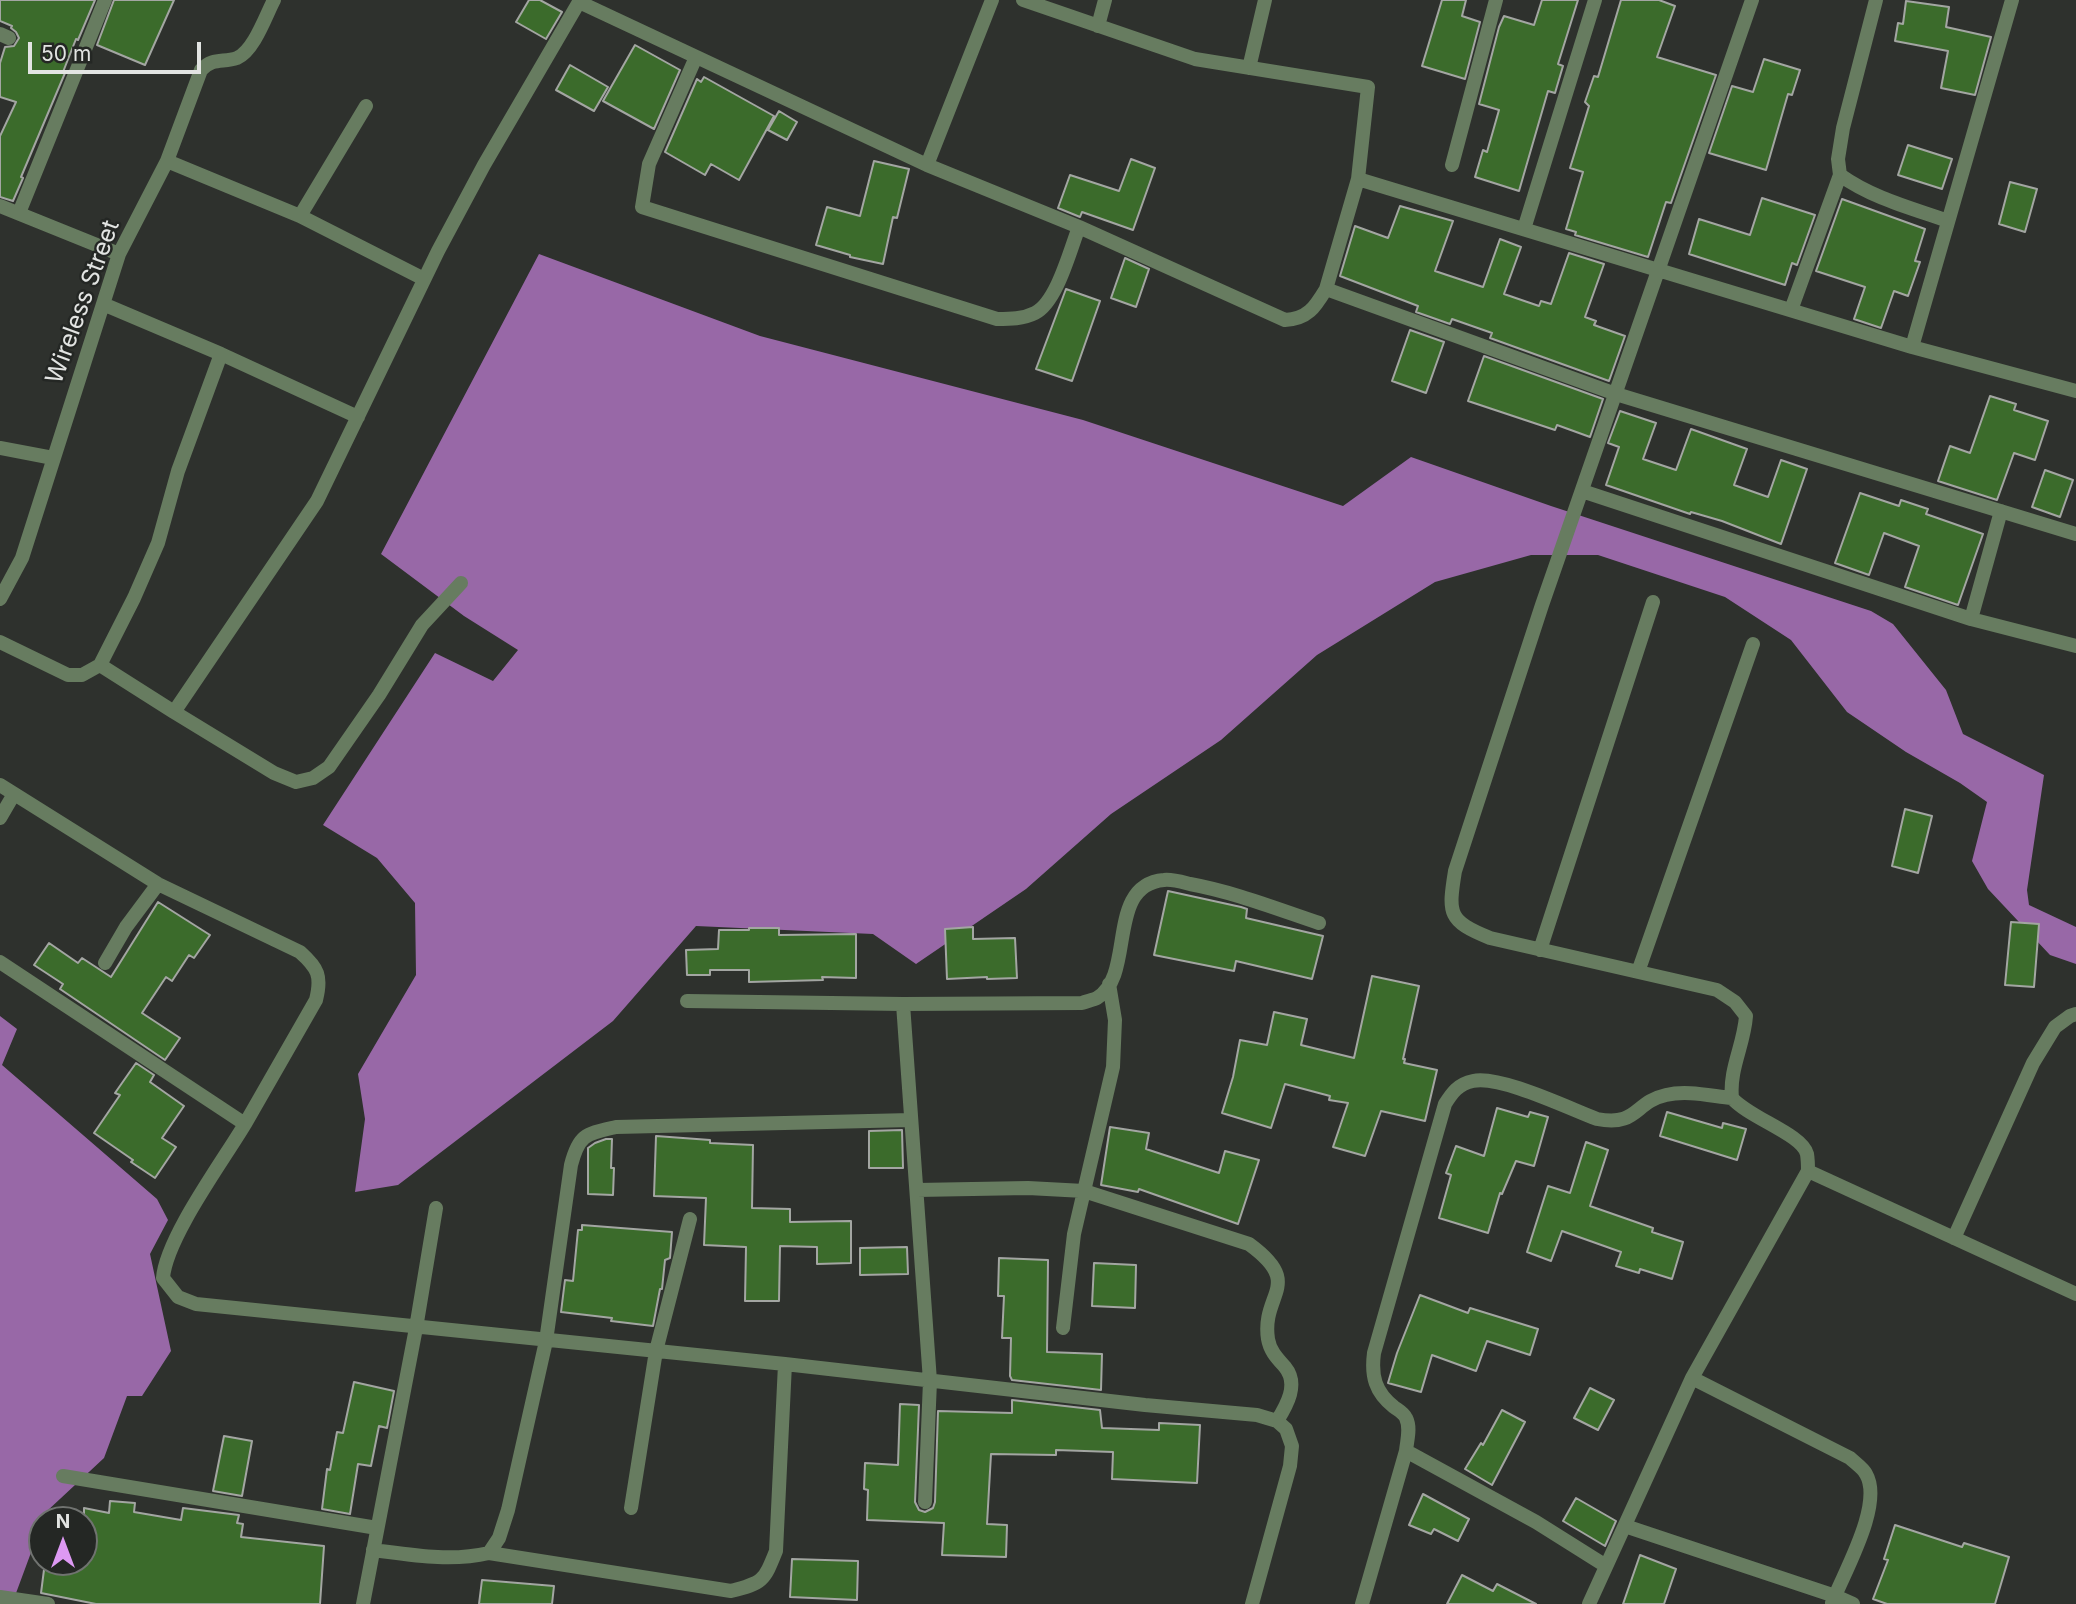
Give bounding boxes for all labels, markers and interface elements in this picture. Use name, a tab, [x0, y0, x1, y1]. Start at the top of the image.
scale bar	[32, 28, 205, 72]
text: 50 m	[41, 41, 91, 66]
street label: Wireless Street	[40, 216, 126, 388]
north arrow	[28, 1506, 98, 1576]
text: N	[56, 1510, 70, 1533]

